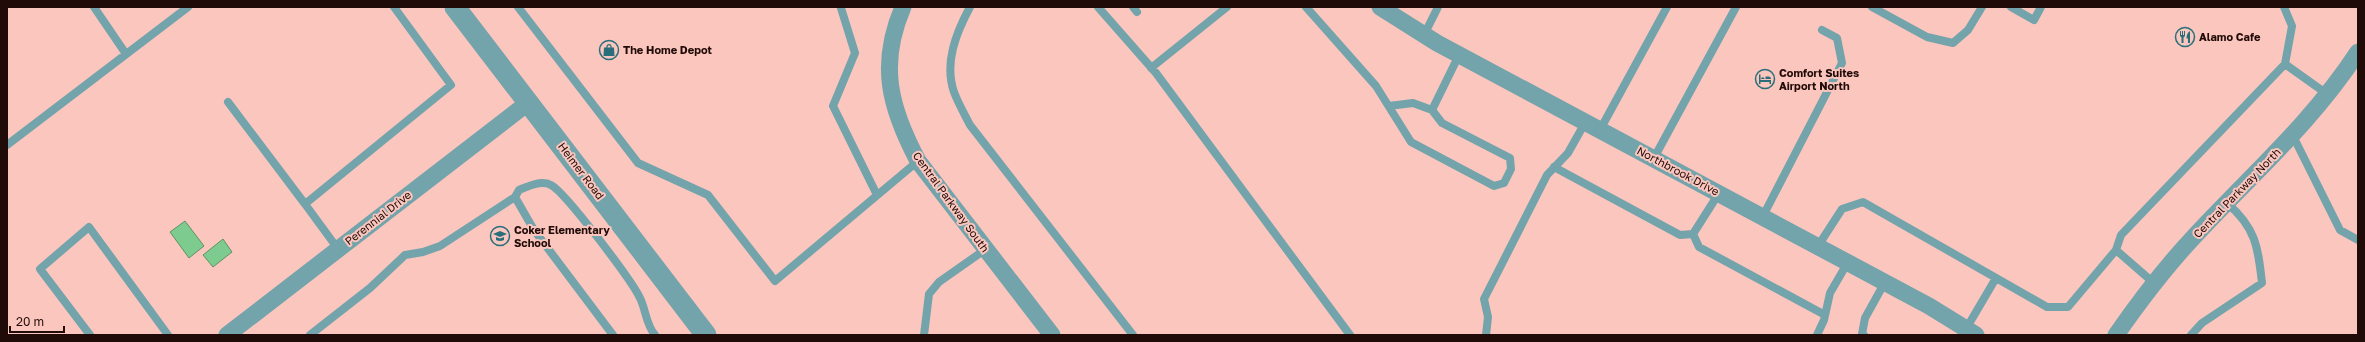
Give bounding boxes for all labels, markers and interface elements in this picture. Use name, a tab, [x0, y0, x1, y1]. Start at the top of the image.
restaurant icon: Alamo Cafe	[2174, 26, 2196, 48]
place label: Alamo Cafe	[2199, 30, 2261, 43]
shop icon: The Home Depot	[598, 39, 620, 61]
place label: The Home Depot	[623, 43, 713, 56]
place label: Comfort Suites Airport North	[1779, 66, 1859, 92]
hotel icon: Comfort Suites Airport North	[1754, 68, 1776, 90]
street label: Heimer Road	[556, 140, 607, 202]
street label: Northbrook Drive	[1635, 143, 1721, 198]
street label: Central Parkway North	[2190, 145, 2283, 240]
street label: Central Parkway South	[911, 149, 992, 254]
street label: Perennial Drive	[342, 188, 413, 247]
place label: Coker Elementary School	[514, 223, 610, 249]
school or university icon: Coker Elementary School	[489, 225, 511, 247]
scale bar	[10, 308, 64, 334]
text: 20 m	[16, 314, 44, 329]

